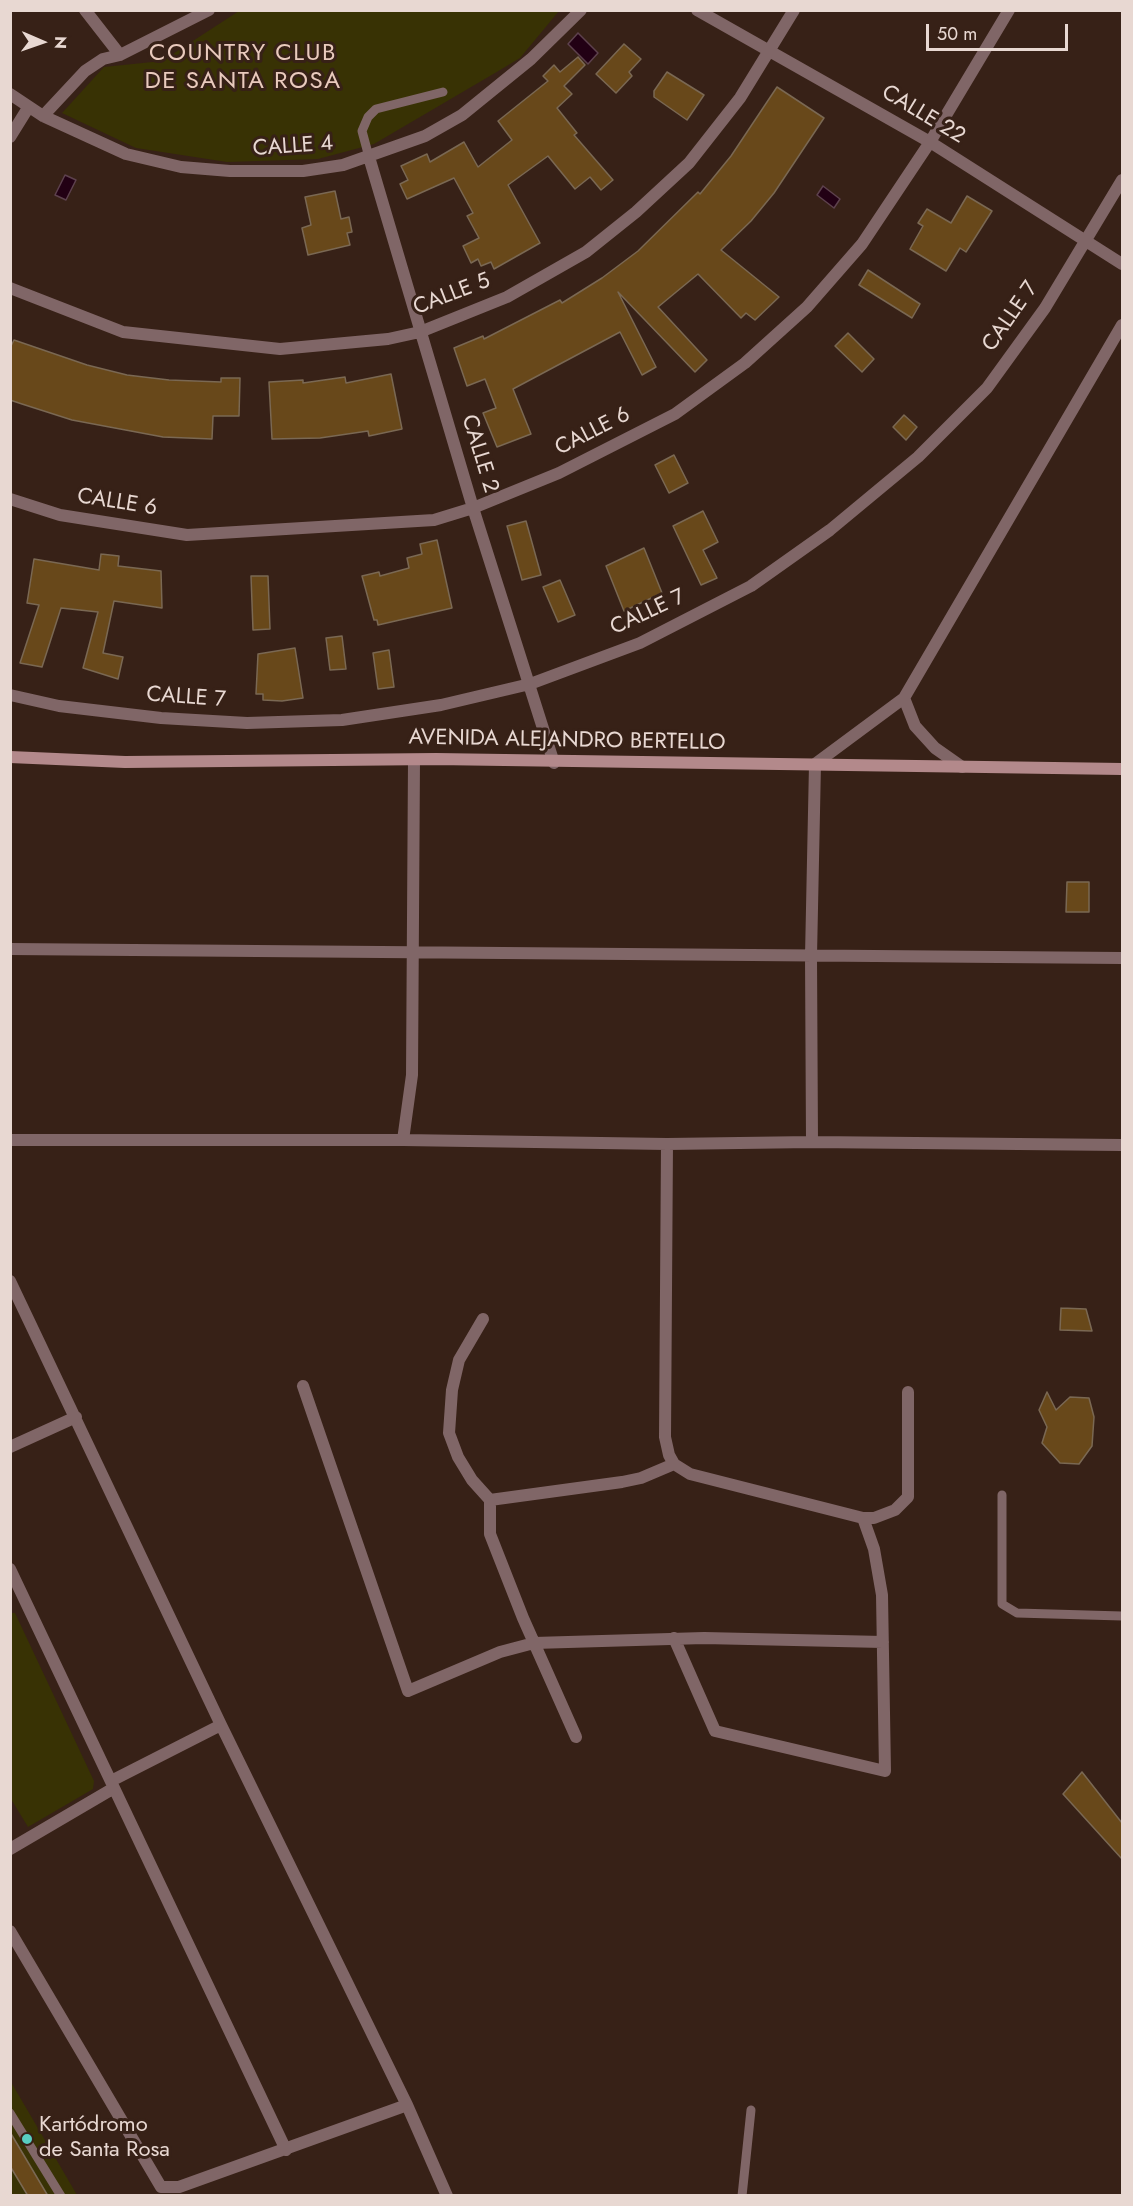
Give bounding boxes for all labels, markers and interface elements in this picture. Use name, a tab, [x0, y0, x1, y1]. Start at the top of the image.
north arrow	[12, 12, 72, 72]
scale bar	[929, 12, 1072, 50]
text: 50 m	[937, 21, 977, 47]
text: N	[49, 36, 72, 49]
district label: COUNTRY CLUB DE SANTA ROSA	[144, 40, 342, 96]
street label: CALLE 22	[876, 80, 970, 150]
street label: CALLE 4	[252, 131, 334, 163]
street label: CALLE 5	[410, 268, 494, 322]
street label: CALLE 7	[977, 277, 1045, 357]
street label: CALLE 6	[551, 402, 635, 462]
street label: CALLE 2	[455, 412, 503, 496]
street label: CALLE 6	[75, 484, 159, 522]
street label: CALLE 7	[606, 584, 690, 642]
street label: CALLE 7	[146, 682, 226, 714]
street label: AVENIDA ALEJANDRO BERTELLO	[408, 725, 726, 757]
place label: Kartódromo de Santa Rosa	[39, 2113, 170, 2164]
marker: Kartódromo de Santa Rosa	[20, 2132, 34, 2146]

